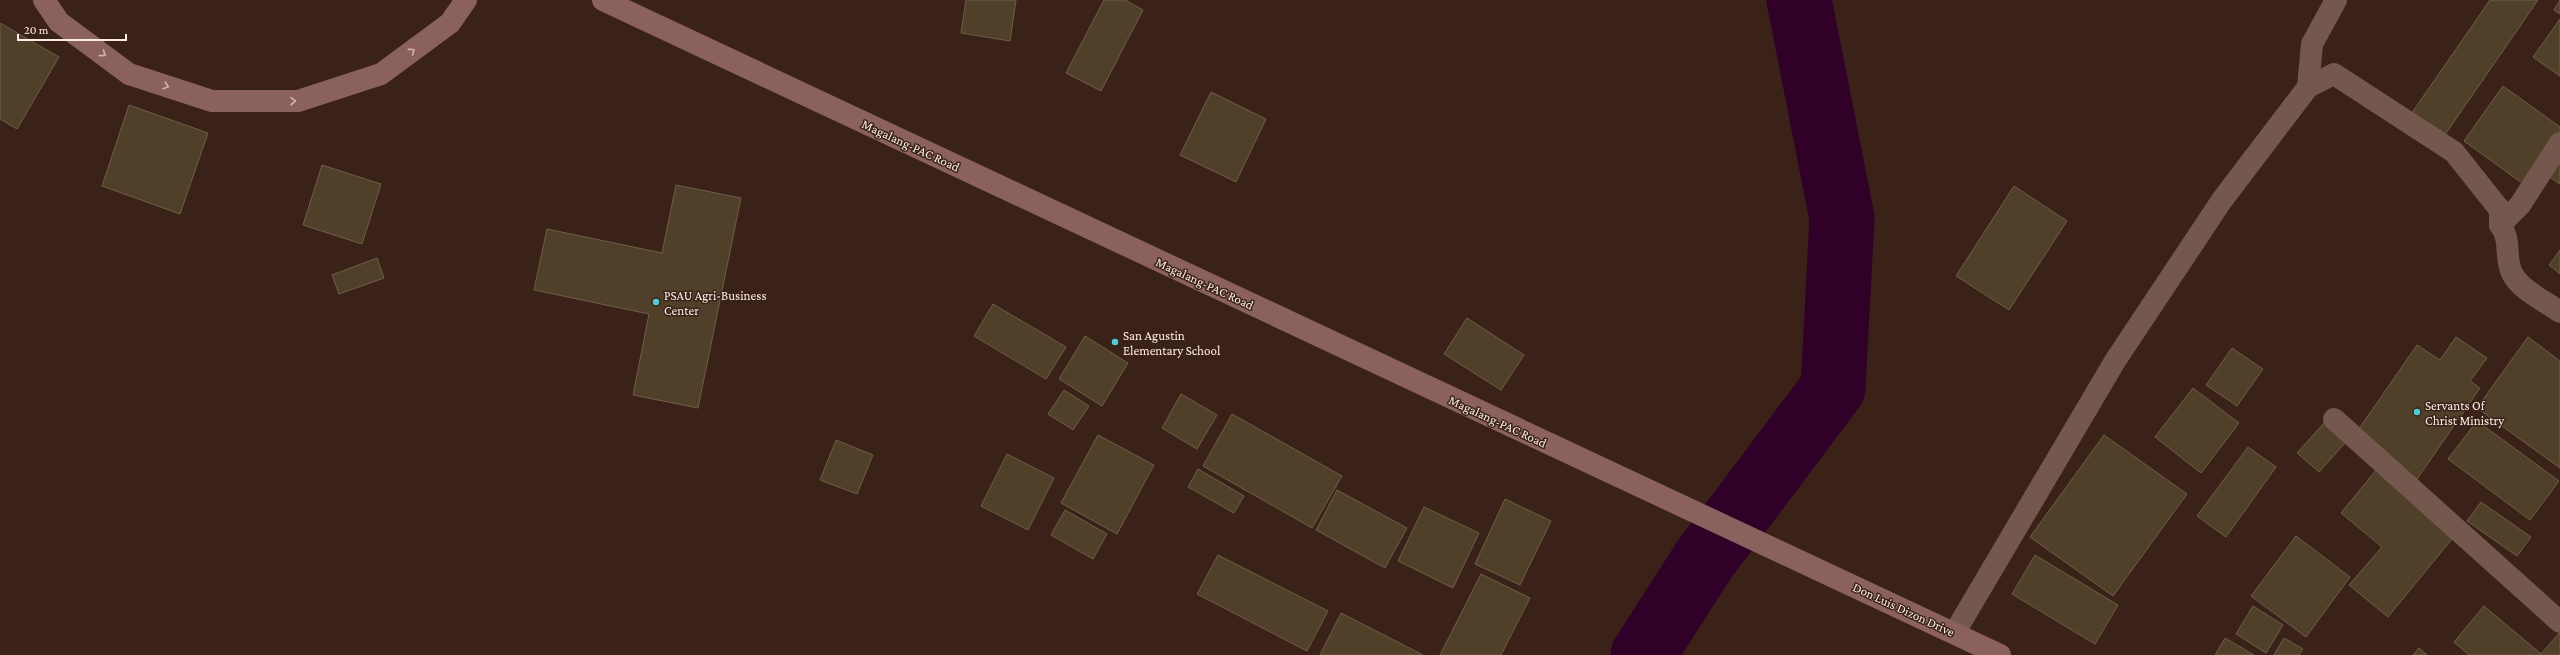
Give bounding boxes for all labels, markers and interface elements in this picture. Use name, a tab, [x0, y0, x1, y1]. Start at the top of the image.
scale bar	[18, 16, 126, 42]
text: 20 m	[24, 23, 49, 37]
one-way arrow	[98, 49, 105, 56]
one-way arrow	[407, 49, 414, 56]
one-way arrow	[162, 81, 169, 90]
one-way arrow	[290, 97, 296, 105]
street label: Magalang-PAC Road	[859, 116, 962, 175]
street label: Magalang-PAC Road	[1153, 254, 1256, 313]
place label: PSAU Agri-Business Center	[664, 288, 767, 318]
marker: PSAU Agri-Business Center	[651, 297, 661, 307]
place label: San Agustin Elementary School	[1123, 328, 1221, 358]
marker: San Agustin Elementary School	[1110, 337, 1120, 347]
street label: Magalang-PAC Road	[1446, 392, 1549, 451]
place label: Servants Of Christ Ministry	[2425, 398, 2505, 428]
marker: Servants Of Christ Ministry	[2412, 407, 2422, 417]
street label: Don Luis Dizon Drive	[1851, 579, 1957, 640]

